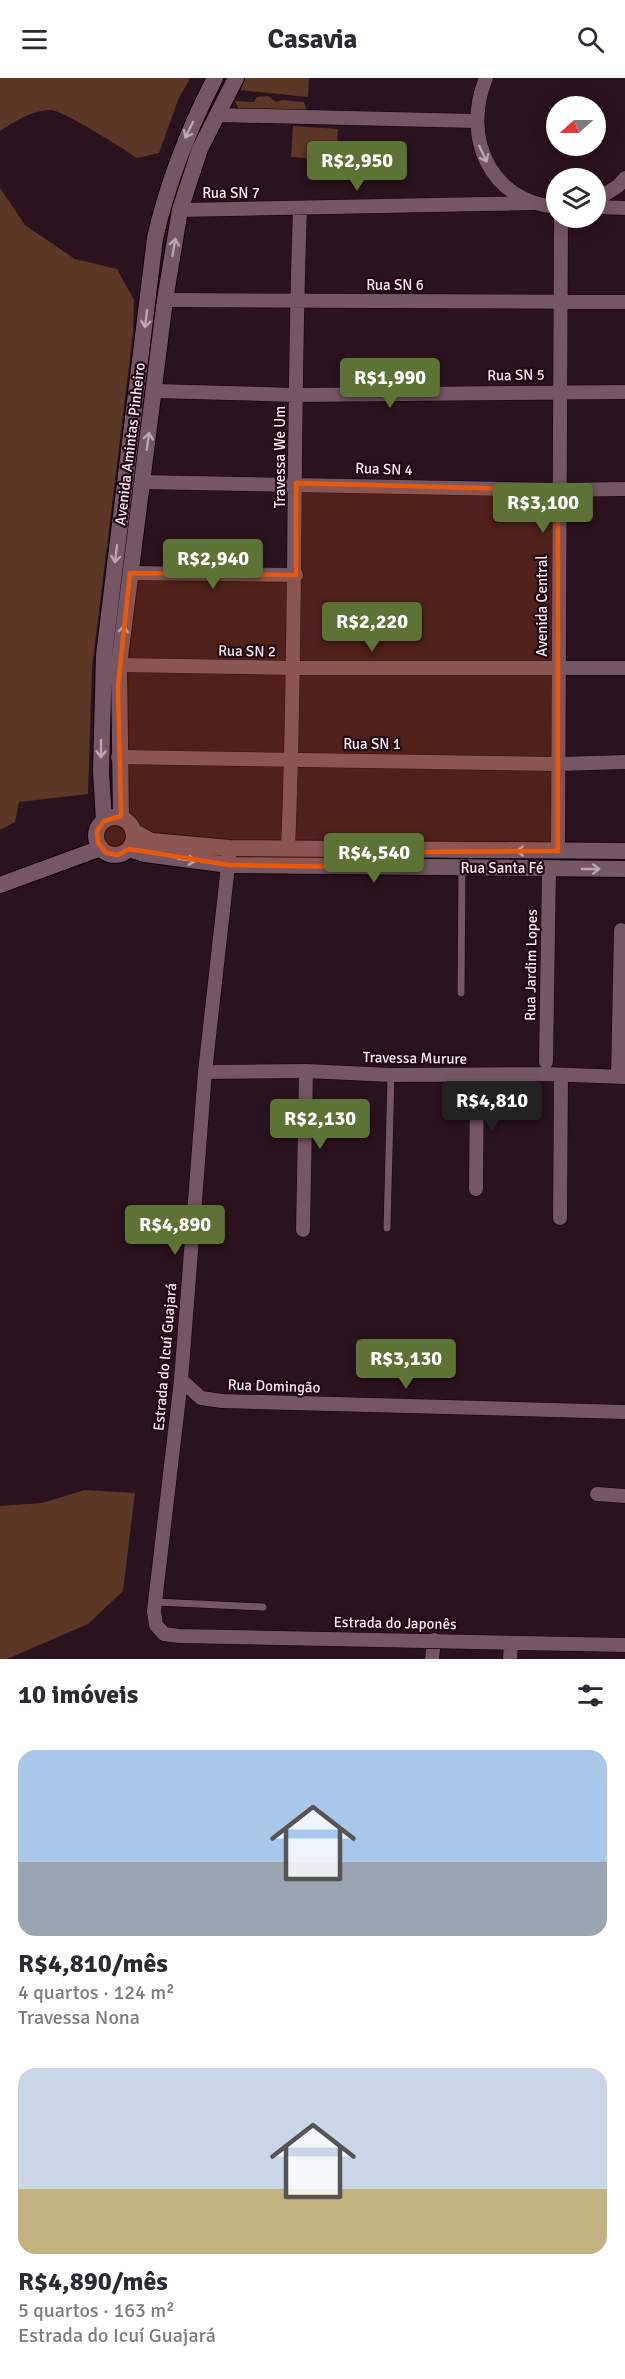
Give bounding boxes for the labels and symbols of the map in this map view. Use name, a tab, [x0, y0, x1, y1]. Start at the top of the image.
north arrow	[546, 96, 606, 156]
one-way arrow	[183, 121, 195, 139]
pin: R$2,950	[302, 141, 412, 192]
one-way arrow	[478, 145, 490, 163]
street label: Rua SN 7	[202, 184, 260, 202]
one-way arrow	[169, 238, 180, 258]
street label: Rua SN 6	[366, 276, 424, 294]
one-way arrow	[140, 309, 151, 329]
pin: R$1,990	[335, 358, 445, 409]
street label: Avenida Amintas Pinheiro	[111, 361, 149, 526]
street label: Rua SN 5	[487, 365, 545, 385]
street label: Travessa We Um	[271, 406, 289, 508]
one-way arrow	[142, 431, 153, 451]
street label: Rua SN 4	[355, 459, 413, 479]
pin: R$3,100	[488, 483, 598, 534]
pin: R$2,940	[158, 539, 268, 590]
one-way arrow	[111, 544, 122, 564]
street label: Avenida Central	[533, 555, 551, 657]
pin: R$2,220	[317, 602, 427, 653]
one-way arrow	[118, 625, 129, 644]
street label: Rua SN 2	[218, 641, 276, 661]
street label: Rua SN 1	[343, 735, 401, 753]
one-way arrow	[95, 738, 107, 758]
pin: R$4,540	[319, 833, 429, 884]
one-way arrow	[515, 845, 535, 857]
one-way arrow	[176, 854, 196, 865]
street label: Rua Santa Fé	[461, 859, 543, 877]
one-way arrow	[581, 863, 601, 875]
street label: Rua Jardim Lopes	[521, 909, 541, 1021]
street label: Travessa Murure	[363, 1048, 467, 1068]
pin: R$4,810	[437, 1081, 547, 1132]
pin: R$2,130	[265, 1099, 375, 1150]
pin: R$4,890	[120, 1205, 230, 1256]
street label: Estrada do Icuí Guajará	[150, 1282, 180, 1432]
pin: R$3,130	[351, 1339, 461, 1390]
street label: Rua Domingão	[227, 1375, 321, 1397]
street label: Estrada do Japonês	[333, 1613, 457, 1633]

